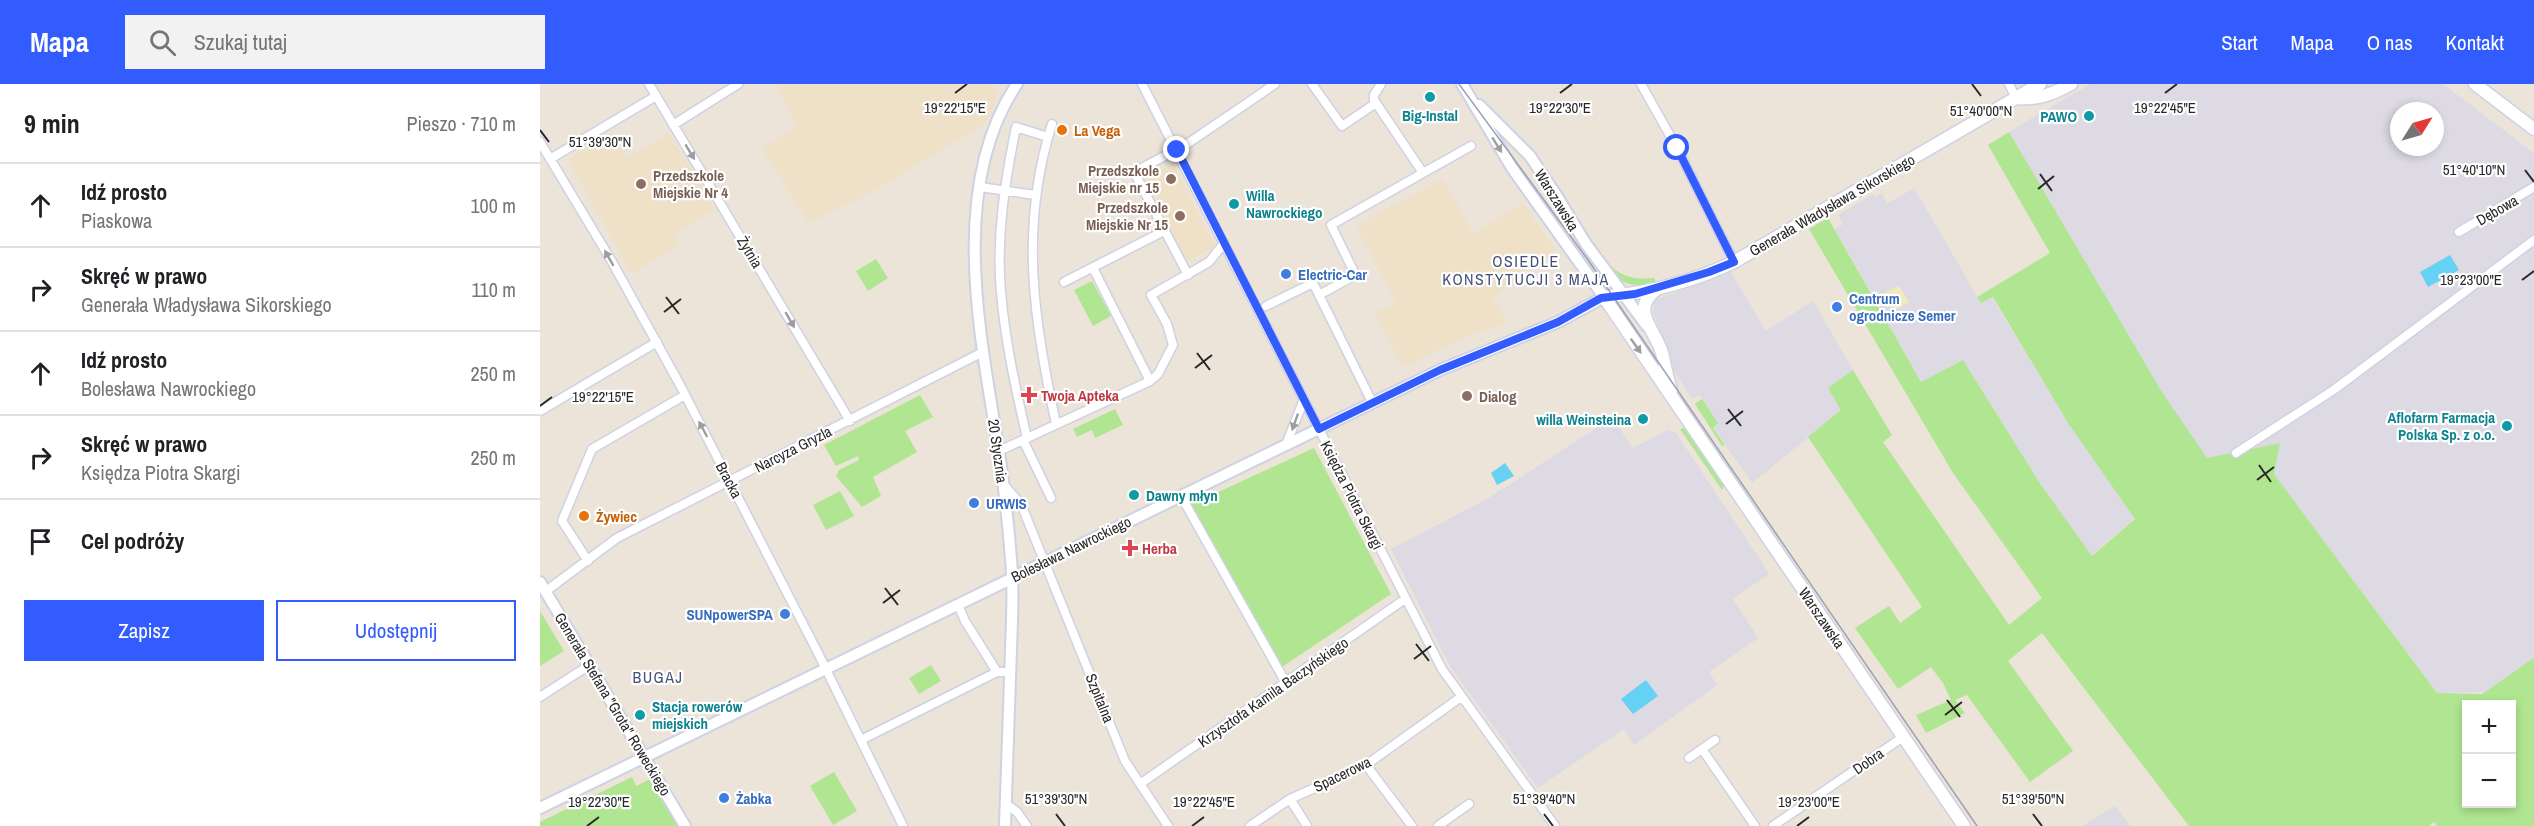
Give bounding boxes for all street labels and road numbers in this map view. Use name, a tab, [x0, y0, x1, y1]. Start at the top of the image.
street label: Generała Władysława Sikorskiego	[1745, 149, 1919, 261]
street label: Warszawska	[1530, 165, 1584, 235]
street label: Dębowa	[2472, 190, 2522, 230]
street label: Żytnia	[732, 232, 768, 272]
street label: 20 Stycznia	[983, 418, 1013, 484]
street label: Narcyza Gryzla	[751, 420, 835, 477]
street label: Księdza Piotra Skargi	[1315, 437, 1389, 553]
street label: Bracka	[711, 458, 747, 502]
street label: Bolesława Nawrockiego	[1007, 511, 1135, 587]
street label: Warszawska	[1794, 583, 1850, 653]
street label: Generała Stefana "Grota" Roweckiego	[550, 608, 676, 800]
street label: Krzysztofa Kamila Baczyńskiego	[1194, 632, 1353, 752]
street label: Szpitalna	[1081, 670, 1119, 726]
street label: Dobra	[1848, 743, 1888, 779]
street label: Spacerowa	[1310, 751, 1374, 797]

